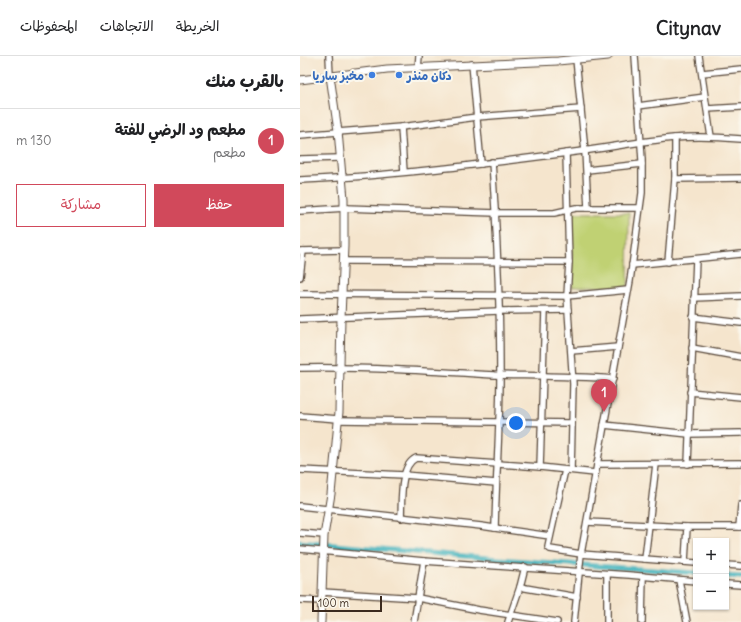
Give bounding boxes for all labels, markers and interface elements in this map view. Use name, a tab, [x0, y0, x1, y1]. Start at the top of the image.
text: Citynav	[656, 16, 721, 40]
text: المحفوظات	[20, 17, 78, 35]
text: الاتجاهات	[100, 17, 154, 35]
text: الخريطة	[176, 17, 219, 35]
place label: مخبز ساريا	[313, 68, 364, 83]
place label: دكان منذر	[406, 68, 452, 83]
text: بالقرب منك	[205, 70, 284, 92]
marker: مخبز ساريا	[367, 70, 377, 80]
marker: دكان منذر	[394, 70, 404, 80]
text: مطعم ود الرضي للفتة	[115, 120, 246, 139]
text: 130 m	[16, 132, 52, 149]
text: 1	[268, 132, 274, 149]
text: مطعم	[213, 144, 246, 161]
button: مشاركة	[16, 184, 146, 227]
button: حفظ	[154, 184, 284, 227]
pin: 1	[591, 379, 617, 412]
your location	[506, 413, 526, 433]
map controls	[693, 538, 729, 610]
button: +	[693, 538, 729, 574]
button: −	[693, 574, 729, 610]
scale bar	[312, 594, 382, 613]
text: 100 m	[318, 596, 349, 610]

